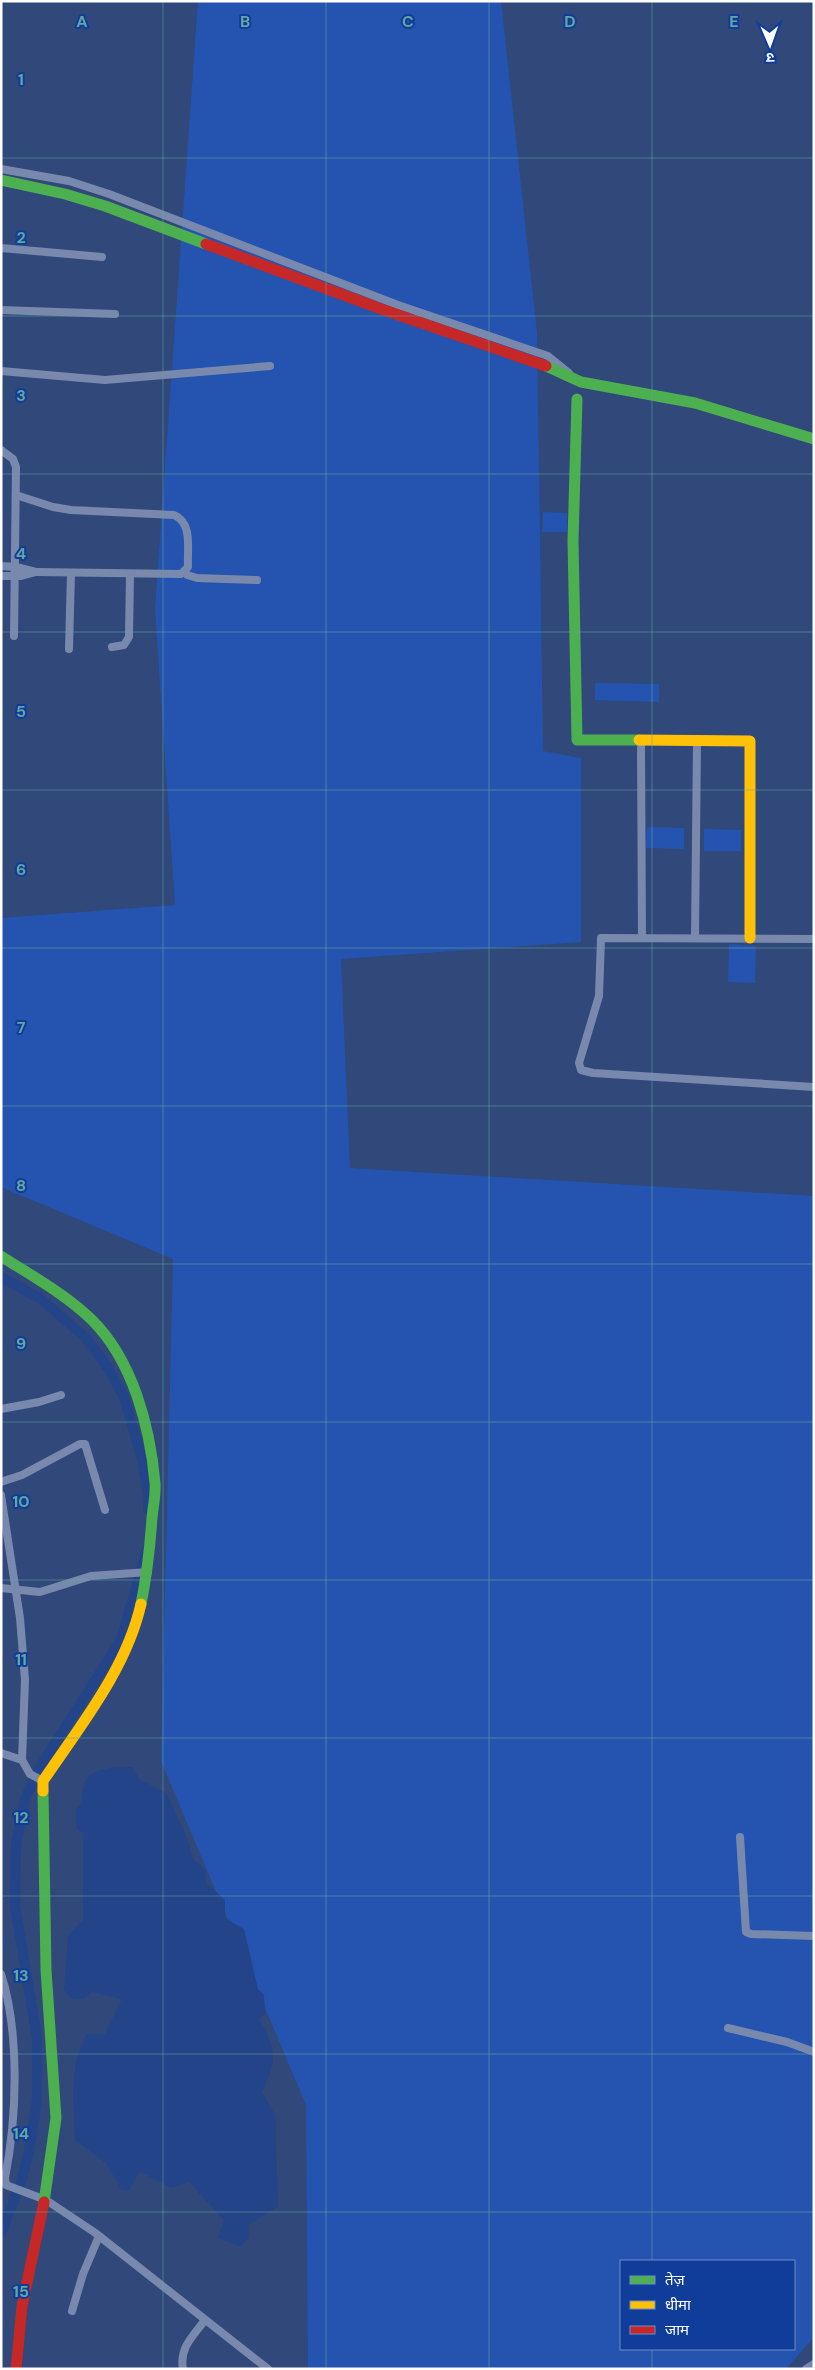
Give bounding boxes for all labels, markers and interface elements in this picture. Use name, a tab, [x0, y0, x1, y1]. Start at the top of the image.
text: A	[76, 11, 88, 32]
text: B	[240, 11, 250, 32]
text: C	[402, 11, 414, 32]
text: D	[564, 11, 576, 32]
text: E	[729, 11, 739, 32]
north arrow	[745, 20, 795, 70]
text: उ	[765, 49, 775, 67]
text: 1	[18, 69, 24, 90]
text: 2	[16, 227, 26, 248]
text: 3	[16, 385, 26, 406]
text: 4	[16, 543, 26, 564]
text: 5	[16, 701, 26, 722]
text: 6	[16, 859, 26, 880]
text: 7	[17, 1017, 26, 1038]
text: 8	[16, 1175, 26, 1196]
text: 9	[16, 1333, 26, 1354]
text: 10	[12, 1491, 30, 1512]
text: 11	[15, 1649, 27, 1670]
text: 12	[13, 1807, 29, 1828]
text: 13	[13, 1965, 29, 1986]
text: 14	[13, 2123, 29, 2144]
legend	[620, 2260, 795, 2350]
text: तेज़	[665, 2270, 686, 2290]
text: 15	[13, 2281, 29, 2302]
text: धीमा	[665, 2295, 692, 2315]
text: जाम	[665, 2320, 690, 2340]

